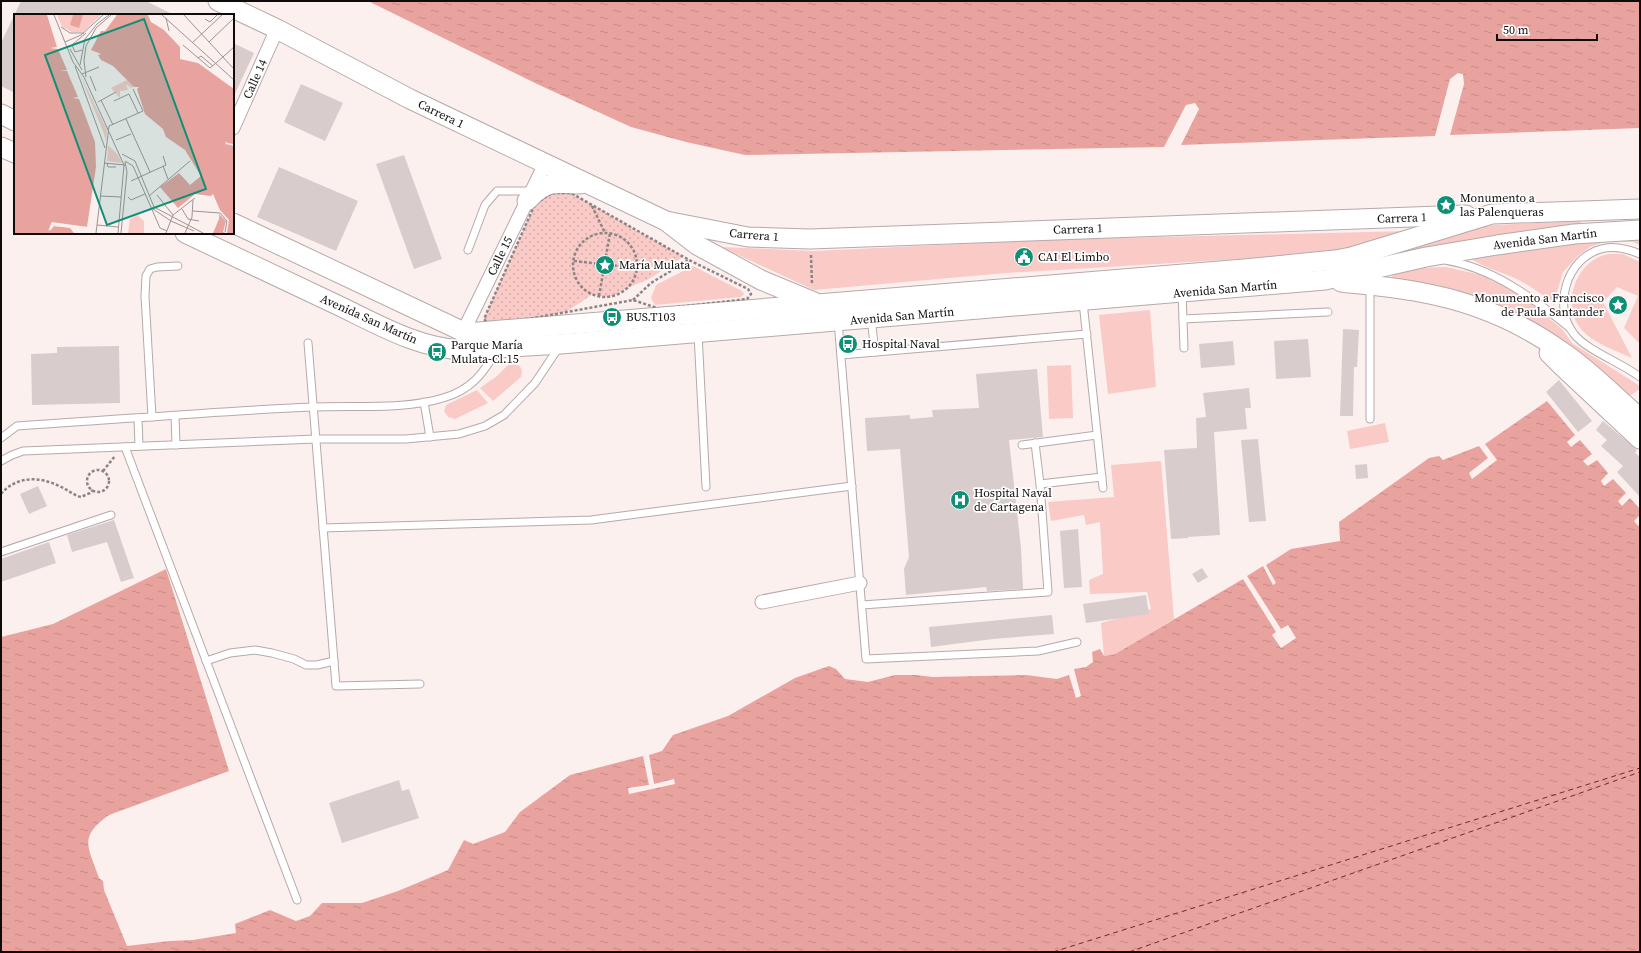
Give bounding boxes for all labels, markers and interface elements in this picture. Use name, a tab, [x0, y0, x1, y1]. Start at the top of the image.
inset map	[14, 14, 234, 234]
scale bar	[1497, 16, 1597, 42]
text: 50 m	[1503, 22, 1529, 38]
street label: Calle 14	[239, 57, 271, 101]
street label: Carrera 1	[415, 96, 467, 132]
place label: Monumento a las Palenqueras	[1460, 190, 1544, 220]
place icon: Monumento a las Palenqueras	[1435, 194, 1457, 216]
street label: Carrera 1	[1377, 209, 1427, 227]
street label: Carrera 1	[1053, 220, 1103, 238]
street label: Carrera 1	[729, 225, 779, 245]
street label: Avenida San Martín	[1492, 225, 1598, 253]
street label: Calle 15	[484, 234, 516, 278]
public building icon: CAI El Limbo	[1013, 246, 1035, 268]
place label: CAI El Limbo	[1038, 249, 1110, 265]
place icon: María Mulata	[594, 254, 616, 276]
place label: María Mulata	[619, 257, 691, 273]
street label: Avenida San Martín	[1172, 276, 1278, 302]
street label: Avenida San Martín	[318, 290, 420, 348]
place label: Monumento a Francisco de Paula Santander	[1474, 290, 1604, 320]
place icon: Monumento a Francisco de Paula Santander	[1607, 294, 1629, 316]
street label: Avenida San Martín	[849, 303, 955, 329]
bus stop icon: BUS.T103	[601, 306, 623, 328]
place label: BUS.T103	[626, 309, 675, 325]
bus stop icon: Hospital Naval	[837, 333, 859, 355]
place label: Hospital Naval	[862, 336, 940, 352]
place label: Parque María Mulata-Cl.15	[451, 337, 524, 367]
bus stop icon: Parque María Mulata-Cl.15	[426, 341, 448, 363]
place label: Hospital Naval de Cartagena	[974, 485, 1052, 515]
hospital icon: Hospital Naval de Cartagena	[949, 489, 971, 511]

